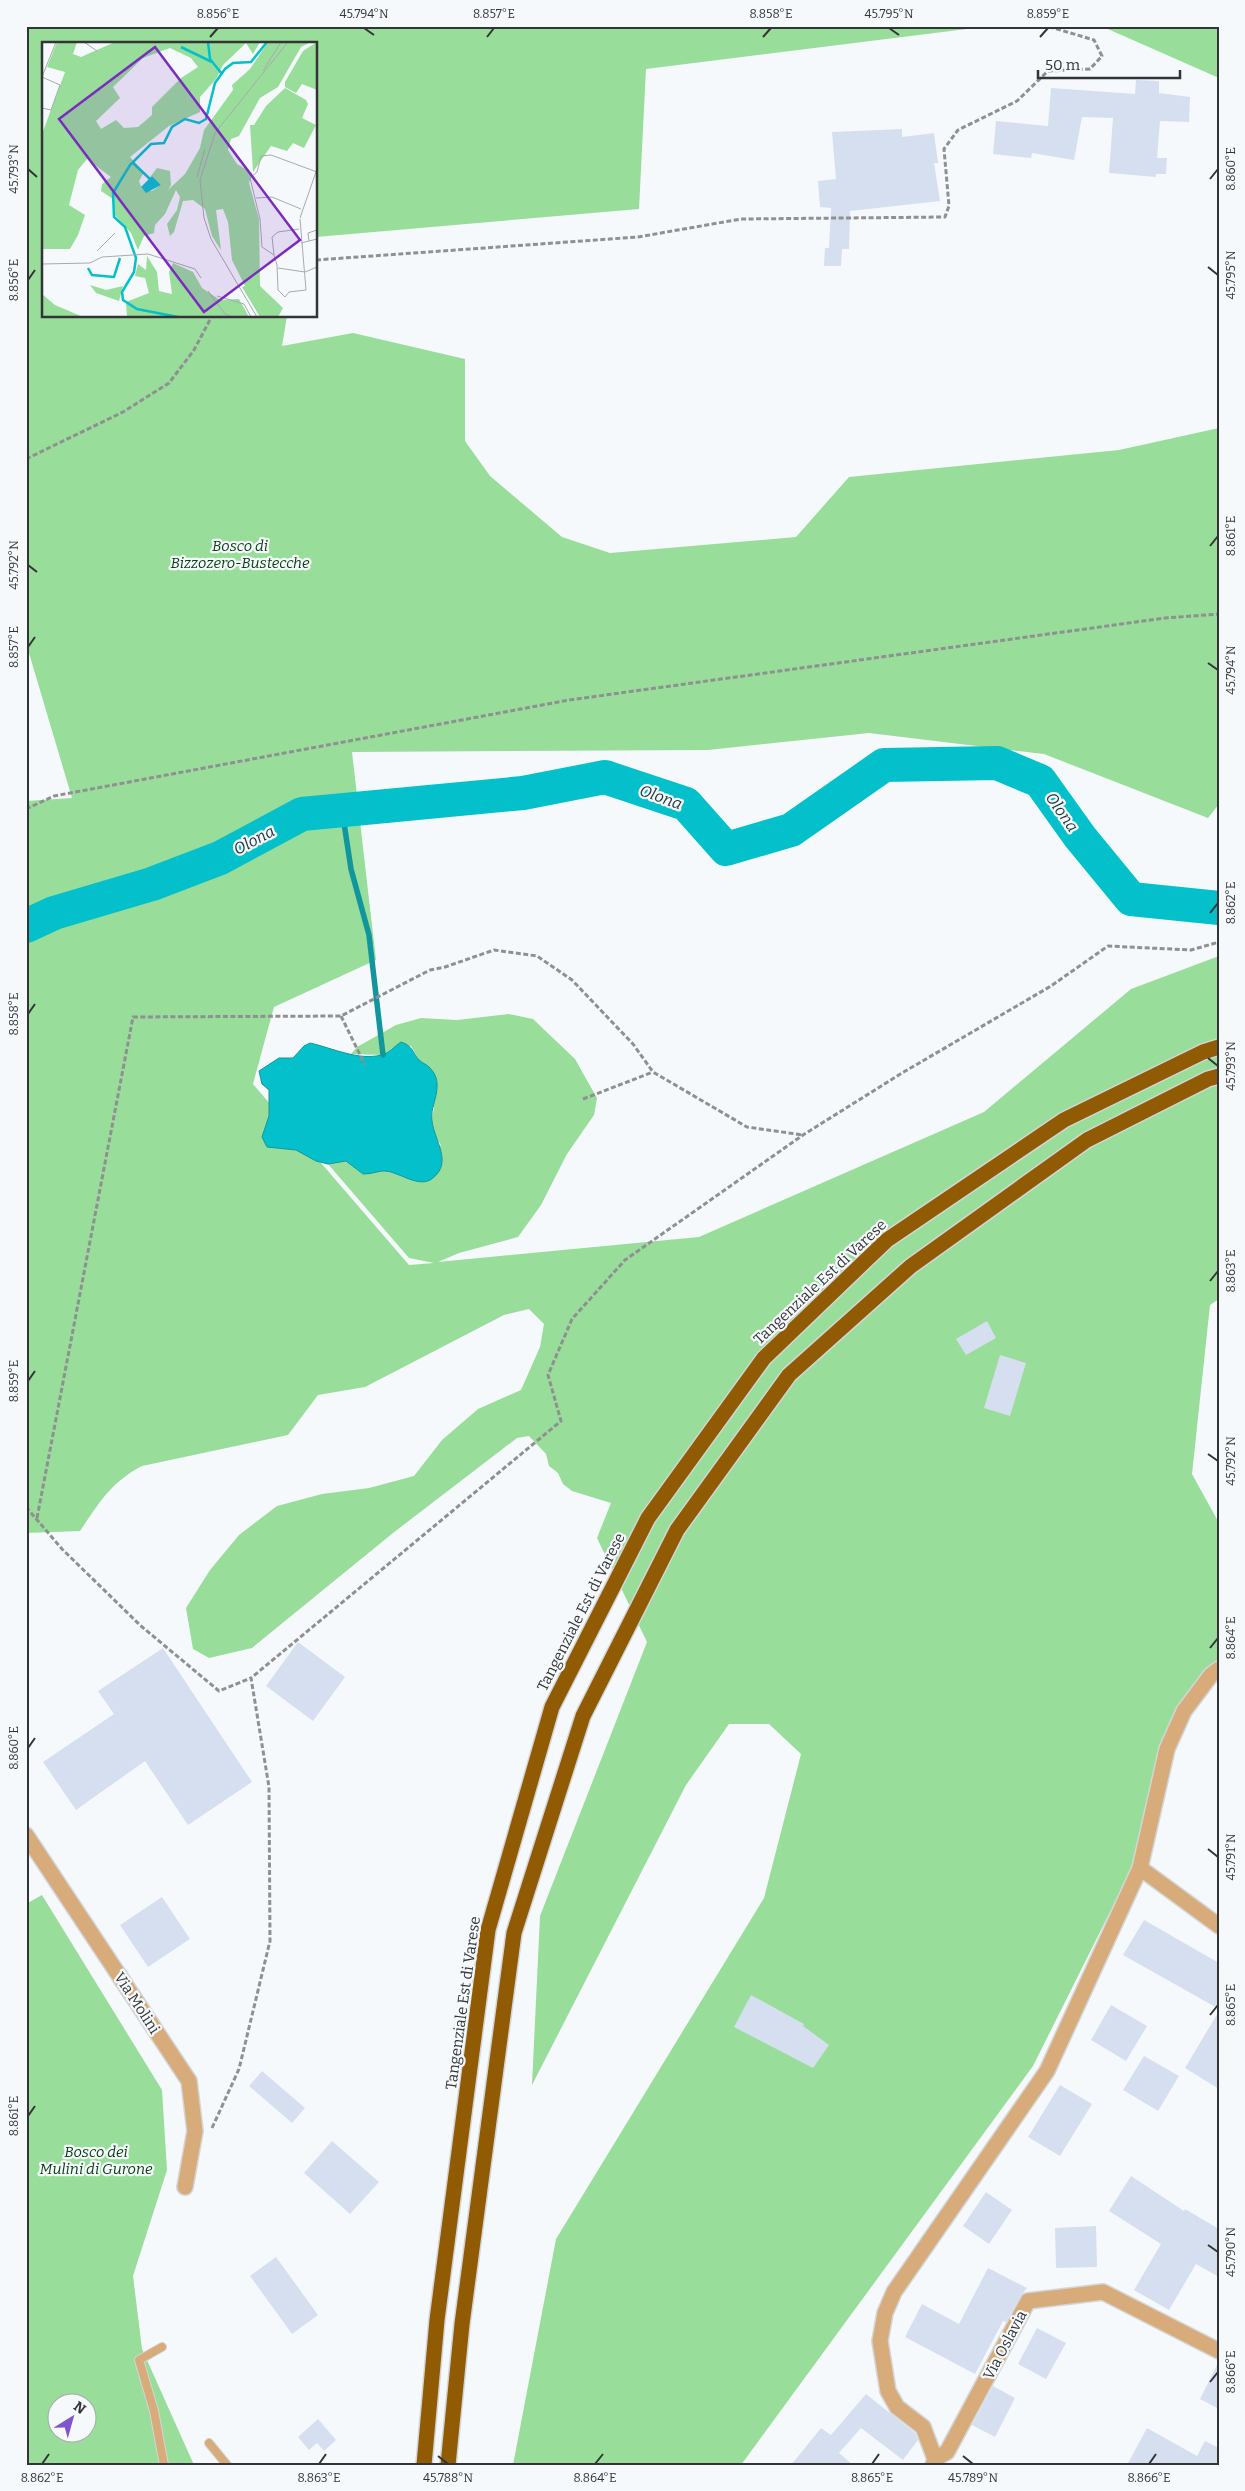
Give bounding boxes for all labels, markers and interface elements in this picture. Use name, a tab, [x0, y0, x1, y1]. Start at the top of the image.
text: 8.856°E	[197, 7, 239, 21]
text: 45.794°N	[339, 7, 389, 21]
text: 8.857°E	[473, 7, 515, 21]
text: 8.858°E	[750, 7, 792, 21]
text: 45.795°N	[865, 7, 914, 21]
text: 8.859°E	[1027, 7, 1069, 21]
inset map	[42, 42, 318, 318]
scale bar	[1038, 48, 1180, 80]
text: 50 m	[1045, 56, 1081, 74]
text: 45.793°N	[7, 144, 21, 194]
text: 8.860°E	[1224, 147, 1238, 191]
text: 45.795°N	[1224, 250, 1238, 299]
text: 8.856°E	[7, 259, 21, 301]
text: 8.861°E	[1224, 516, 1238, 556]
park label: Bosco di Bizzozero-Bustecche	[171, 537, 310, 572]
text: 45.792°N	[7, 540, 21, 590]
text: 8.857°E	[7, 626, 21, 668]
text: 45.794°N	[1224, 645, 1238, 695]
water label: Olona	[637, 781, 685, 813]
water label: Olona	[1042, 789, 1082, 835]
water label: Olona	[230, 821, 278, 859]
text: 8.862°E	[1224, 882, 1238, 924]
text: 8.858°E	[7, 993, 21, 1035]
text: 45.793°N	[1224, 1041, 1238, 1091]
street label: Tangenziale Est di Varese	[750, 1216, 890, 1348]
text: 8.863°E	[1224, 1250, 1238, 1292]
text: 8.859°E	[7, 1360, 21, 1402]
text: 45.792°N	[1224, 1436, 1238, 1486]
street label: Tangenziale Est di Varese	[533, 1530, 629, 1694]
text: 8.864°E	[1224, 1617, 1238, 1659]
text: 8.860°E	[7, 1726, 21, 1770]
text: 45.791°N	[1224, 1833, 1238, 1881]
street label: Tangenziale Est di Varese	[442, 1915, 484, 2091]
street label: Via Molini	[110, 1969, 164, 2038]
text: 8.865°E	[1224, 1984, 1238, 2026]
text: 8.861°E	[7, 2096, 21, 2136]
park label: Bosco dei Mulini di Gurone	[39, 2143, 153, 2178]
text: 45.790°N	[1224, 2226, 1238, 2277]
street label: Via Oslavia	[979, 2307, 1031, 2383]
text: 8.866°E	[1224, 2351, 1238, 2393]
north arrow	[48, 2394, 98, 2444]
text: N	[70, 2398, 89, 2418]
text: 8.862°E	[21, 2471, 63, 2485]
text: 8.863°E	[298, 2471, 340, 2485]
text: 45.788°N	[423, 2471, 474, 2485]
text: 8.864°E	[574, 2471, 616, 2485]
text: 8.865°E	[851, 2471, 893, 2485]
text: 45.789°N	[948, 2471, 998, 2485]
text: 8.866°E	[1128, 2471, 1170, 2485]

